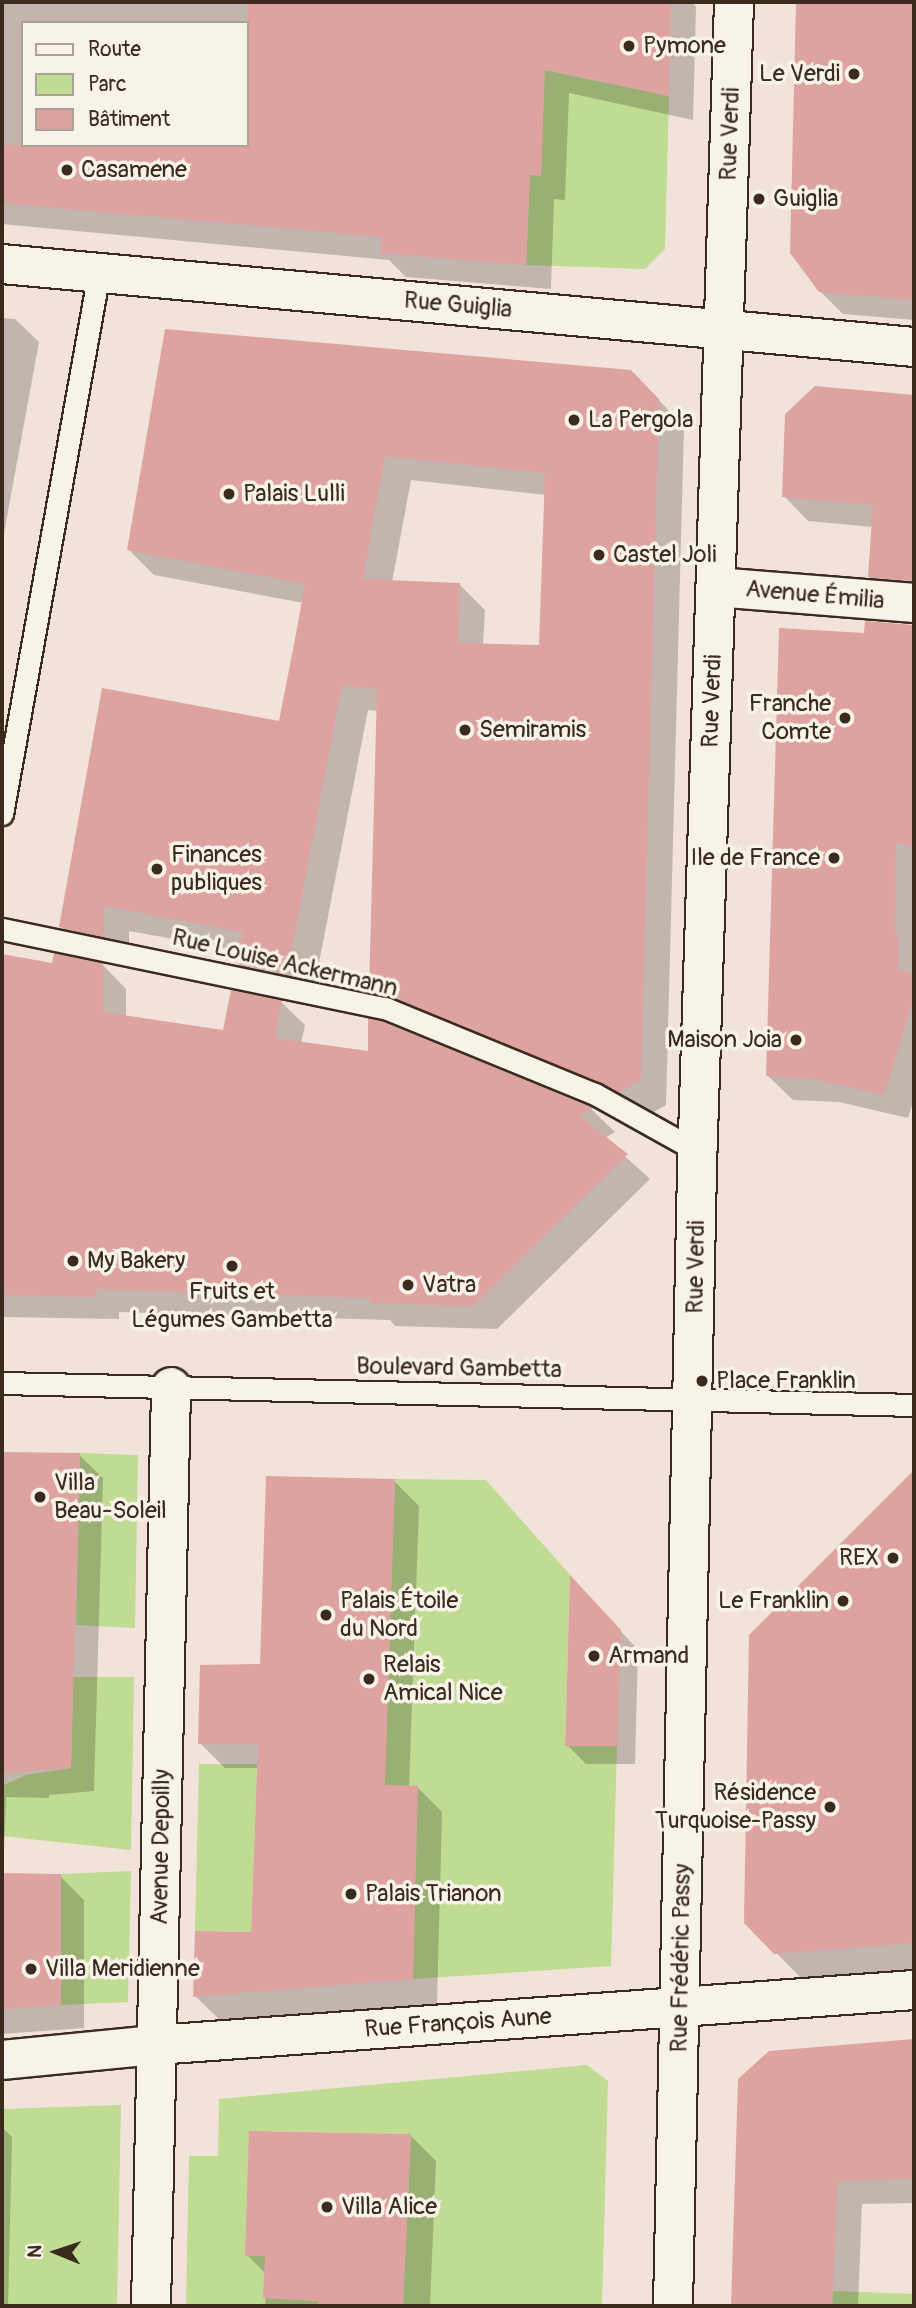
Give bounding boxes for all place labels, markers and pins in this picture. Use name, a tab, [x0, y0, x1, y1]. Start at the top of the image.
place label: Pymone	[643, 32, 726, 60]
marker: Pymone	[621, 38, 637, 54]
place label: Le Verdi	[759, 60, 840, 88]
marker: Le Verdi	[846, 66, 862, 82]
place label: Casamene	[81, 156, 187, 184]
marker: Casamene	[59, 162, 75, 178]
place label: Guiglia	[773, 185, 838, 213]
marker: Guiglia	[751, 191, 767, 207]
place label: La Pergola	[588, 406, 693, 434]
marker: La Pergola	[566, 412, 582, 428]
place label: Palais Lulli	[243, 480, 345, 508]
marker: Palais Lulli	[221, 486, 237, 502]
place label: Castel Joli	[613, 541, 716, 569]
marker: Castel Joli	[591, 547, 607, 563]
place label: Franche Comte	[749, 690, 831, 746]
marker: Franche Comte	[837, 710, 853, 726]
place label: Semiramis	[479, 716, 586, 744]
marker: Semiramis	[457, 722, 473, 738]
place label: Finances publiques	[171, 841, 262, 897]
place label: Ile de France	[690, 844, 820, 872]
marker: Ile de France	[826, 850, 842, 866]
marker: Finances publiques	[149, 861, 165, 877]
place label: Maison Joia	[667, 1026, 782, 1054]
marker: Maison Joia	[788, 1032, 804, 1048]
place label: My Bakery	[87, 1247, 185, 1275]
marker: My Bakery	[65, 1253, 81, 1269]
marker: Fruits et Légumes Gambetta	[224, 1258, 240, 1274]
place label: Vatra	[422, 1271, 476, 1299]
marker: Vatra	[400, 1277, 416, 1293]
place label: Fruits et Légumes Gambetta	[131, 1278, 333, 1334]
place label: Place Franklin	[716, 1367, 856, 1395]
marker: Place Franklin	[694, 1373, 710, 1389]
place label: Villa Beau-Soleil	[54, 1469, 167, 1525]
marker: Villa Beau-Soleil	[32, 1489, 48, 1505]
place label: REX	[839, 1544, 879, 1572]
marker: REX	[885, 1550, 901, 1566]
place label: Palais Étoile du Nord	[340, 1587, 458, 1643]
place label: Le Franklin	[718, 1587, 829, 1615]
marker: Le Franklin	[835, 1593, 851, 1609]
marker: Palais Étoile du Nord	[318, 1607, 334, 1623]
place label: Armand	[608, 1642, 689, 1670]
marker: Armand	[586, 1648, 602, 1664]
place label: Relais Amical Nice	[383, 1651, 502, 1707]
marker: Relais Amical Nice	[361, 1671, 377, 1687]
place label: Résidence Turquoise-Passy	[655, 1779, 816, 1835]
marker: Résidence Turquoise-Passy	[822, 1799, 838, 1815]
place label: Palais Trianon	[365, 1880, 502, 1908]
marker: Palais Trianon	[343, 1886, 359, 1902]
place label: Villa Meridienne	[45, 1955, 200, 1983]
marker: Villa Meridienne	[23, 1961, 39, 1977]
place label: Villa Alice	[341, 2193, 437, 2221]
marker: Villa Alice	[319, 2199, 335, 2215]

